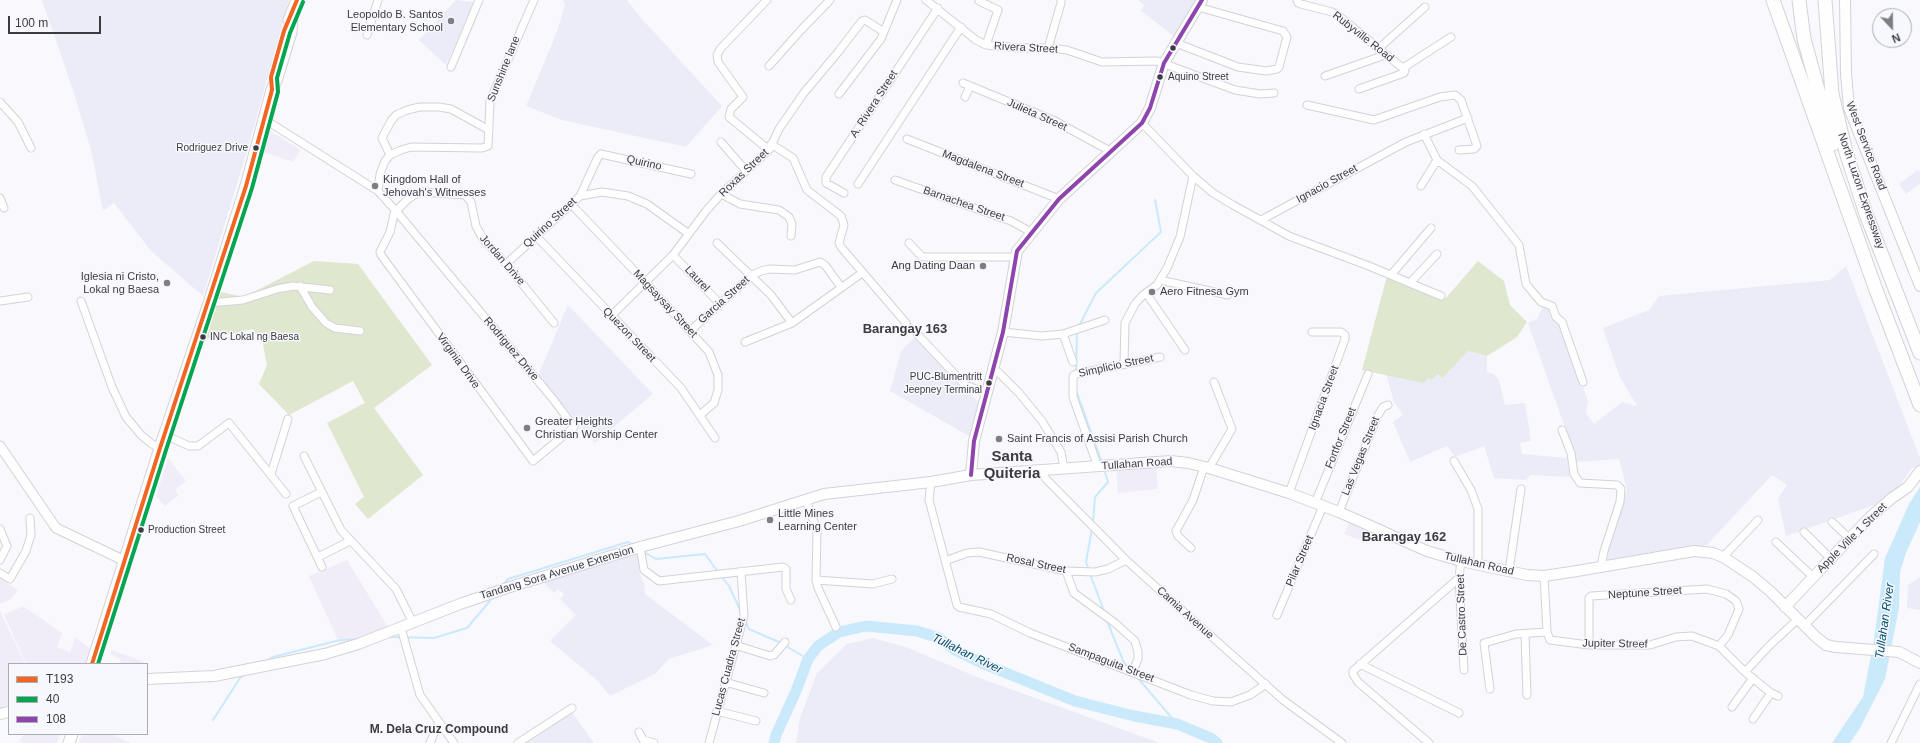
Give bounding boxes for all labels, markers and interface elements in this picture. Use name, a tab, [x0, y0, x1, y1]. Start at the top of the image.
scale bar	[10, 8, 103, 34]
place label: Leopoldo B. Santos Elementary School	[347, 8, 443, 34]
north arrow	[1872, 8, 1912, 48]
street label: Rubyville Road	[1330, 9, 1396, 65]
text: 100 m	[15, 16, 48, 30]
marker: Leopoldo B. Santos Elementary School	[446, 16, 456, 26]
text: N	[1890, 31, 1902, 45]
street label: Sunshine lane	[485, 34, 523, 104]
street label: Rivera Street	[994, 40, 1058, 56]
unlabelled marker	[1168, 43, 1178, 53]
street label: A. Rivera Street	[847, 68, 901, 140]
place label: Aquino Street	[1168, 71, 1229, 83]
marker: Aquino Street	[1155, 72, 1165, 82]
street label: Julieta Street	[1005, 96, 1069, 134]
street label: West Service Road	[1843, 100, 1889, 192]
street label: North Luzon Expressway	[1835, 131, 1887, 251]
place label: Rodriguez Drive	[176, 142, 248, 154]
marker: Rodriguez Drive	[251, 143, 261, 153]
street label: Roxas Street	[717, 146, 771, 200]
street label: Magdalena Street	[940, 147, 1026, 191]
street label: Quirino	[625, 153, 663, 173]
street label: Ignacio Street	[1294, 162, 1360, 206]
place label: Kingdom Hall of Jehovah's Witnesses	[383, 173, 486, 199]
marker: Kingdom Hall of Jehovah's Witnesses	[370, 181, 380, 191]
street label: Barnachea Street	[921, 184, 1007, 224]
street label: Quirino Street	[521, 195, 579, 251]
street label: Jordan Drive	[477, 232, 527, 288]
place label: Ang Dating Daan	[891, 259, 975, 273]
marker: Ang Dating Daan	[978, 261, 988, 271]
street label: Laurel	[682, 263, 712, 295]
street label: Magsaysay Street	[630, 267, 700, 341]
place label: Iglesia ni Cristo, Lokal ng Baesa	[81, 270, 159, 296]
street label: Garcia Street	[696, 273, 752, 327]
marker: Iglesia ni Cristo, Lokal ng Baesa	[162, 278, 172, 288]
place label: Aero Fitnesa Gym	[1160, 285, 1249, 299]
marker: Aero Fitnesa Gym	[1147, 287, 1157, 297]
street label: Quezon Street	[600, 305, 658, 365]
street label: Rodriguez Drive	[481, 315, 541, 383]
district label: Barangay 163	[863, 321, 947, 337]
place label: INC Lokal ng Baesa	[210, 331, 299, 343]
street label: Virginia Drive	[433, 331, 483, 391]
marker: INC Lokal ng Baesa	[198, 332, 208, 342]
street label: Simplicio Street	[1077, 352, 1155, 380]
street label: Ignacia Street	[1306, 364, 1342, 432]
place label: PUC-Blumentritt Jeepney Terminal	[904, 371, 982, 394]
marker: PUC-Blumentritt Jeepney Terminal	[984, 378, 994, 388]
street label: Fortfor Street	[1323, 405, 1359, 471]
place label: Greater Heights Christian Worship Center	[535, 415, 658, 441]
street label: Las Vegas Street	[1339, 415, 1383, 497]
marker: Greater Heights Christian Worship Center	[522, 423, 532, 433]
place label: Saint Francis of Assisi Parish Church	[1007, 432, 1188, 446]
marker: Saint Francis of Assisi Parish Church	[994, 434, 1004, 444]
district label: Santa Quiteria	[984, 448, 1040, 483]
street label: Tullahan Road	[1101, 455, 1173, 473]
street label: Apple Ville 1 Street	[1814, 500, 1890, 576]
place label: Little Mines Learning Center	[778, 507, 857, 533]
marker: Little Mines Learning Center	[765, 515, 775, 525]
place label: Production Street	[148, 524, 225, 536]
marker: Production Street	[136, 525, 146, 535]
district label: Barangay 162	[1362, 529, 1446, 545]
street label: Pilar Street	[1283, 533, 1317, 589]
street label: Tandang Sora Avenue Extension	[479, 543, 635, 603]
street label: Tullahan Road	[1443, 550, 1515, 578]
street label: Rosal Street	[1005, 551, 1067, 577]
street label: De Castro Street	[1454, 574, 1470, 656]
water label: Tullahan River	[1873, 582, 1897, 660]
street label: Camia Avenue	[1154, 584, 1216, 642]
street label: Neptune Street	[1608, 584, 1682, 602]
street label: Lucas Cuadra Street	[710, 617, 748, 717]
water label: Tullahan River	[929, 631, 1005, 677]
street label: Jupiter Streef	[1582, 637, 1648, 651]
street label: Sampaguita Street	[1066, 641, 1156, 685]
legend	[8, 663, 148, 735]
text: T193	[46, 672, 73, 686]
text: 40	[46, 692, 59, 706]
text: 108	[46, 712, 66, 726]
district label: M. Dela Cruz Compound	[370, 723, 508, 737]

